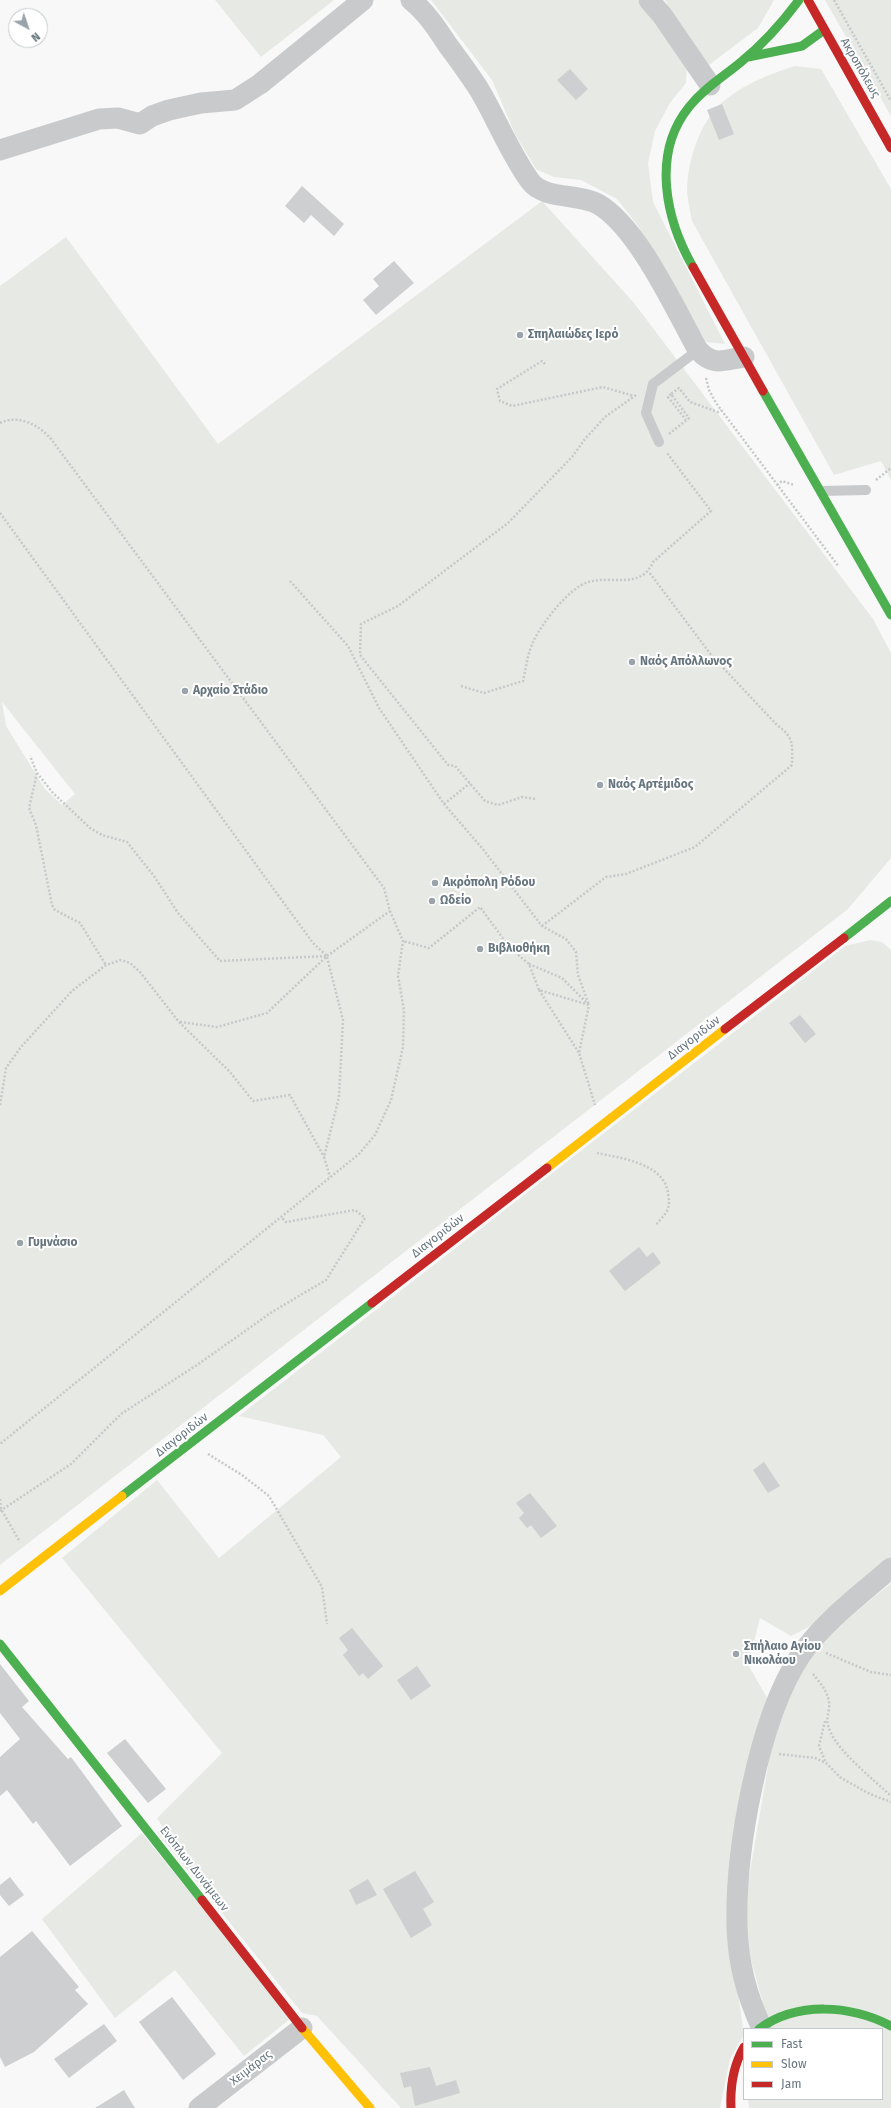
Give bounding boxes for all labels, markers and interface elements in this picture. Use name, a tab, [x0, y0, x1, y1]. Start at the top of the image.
north arrow	[8, 8, 48, 48]
text: N	[28, 29, 42, 44]
street label: Ακροπόλεως	[837, 35, 883, 101]
place label: Σπηλαιώδες Ιερό	[528, 328, 618, 342]
marker: Σπηλαιώδες Ιερό	[515, 330, 525, 340]
place label: Ναός Απόλλωνος	[640, 655, 732, 669]
marker: Ναός Απόλλωνος	[627, 657, 637, 667]
place label: Αρχαίο Στάδιο	[193, 684, 268, 698]
marker: Αρχαίο Στάδιο	[180, 686, 190, 696]
place label: Ναός Αρτέμιδος	[608, 778, 694, 792]
marker: Ναός Αρτέμιδος	[595, 780, 605, 790]
place label: Ακρόπολη Ρόδου	[443, 876, 535, 890]
marker: Ακρόπολη Ρόδου	[430, 878, 440, 888]
place label: Ωδείο	[440, 894, 471, 908]
marker: Ωδείο	[427, 896, 437, 906]
place label: Βιβλιοθήκη	[488, 942, 550, 956]
marker: Βιβλιοθήκη	[475, 944, 485, 954]
street label: Διαγοριδών	[665, 1013, 723, 1063]
street label: Διαγοριδών	[409, 1211, 467, 1261]
place label: Γυμνάσιο	[28, 1236, 77, 1250]
marker: Γυμνάσιο	[15, 1238, 25, 1248]
street label: Διαγοριδών	[153, 1410, 211, 1460]
place label: Σπήλαιο Αγίου Νικολάου	[744, 1640, 821, 1668]
marker: Σπήλαιο Αγίου Νικολάου	[731, 1649, 741, 1659]
street label: Ενόπλων Δυνάμεων	[156, 1824, 232, 1914]
legend	[743, 2028, 883, 2100]
text: Fast	[781, 2037, 803, 2051]
street label: Χειμάρας	[227, 2047, 275, 2089]
text: Slow	[781, 2057, 807, 2071]
text: Jam	[781, 2077, 801, 2091]

